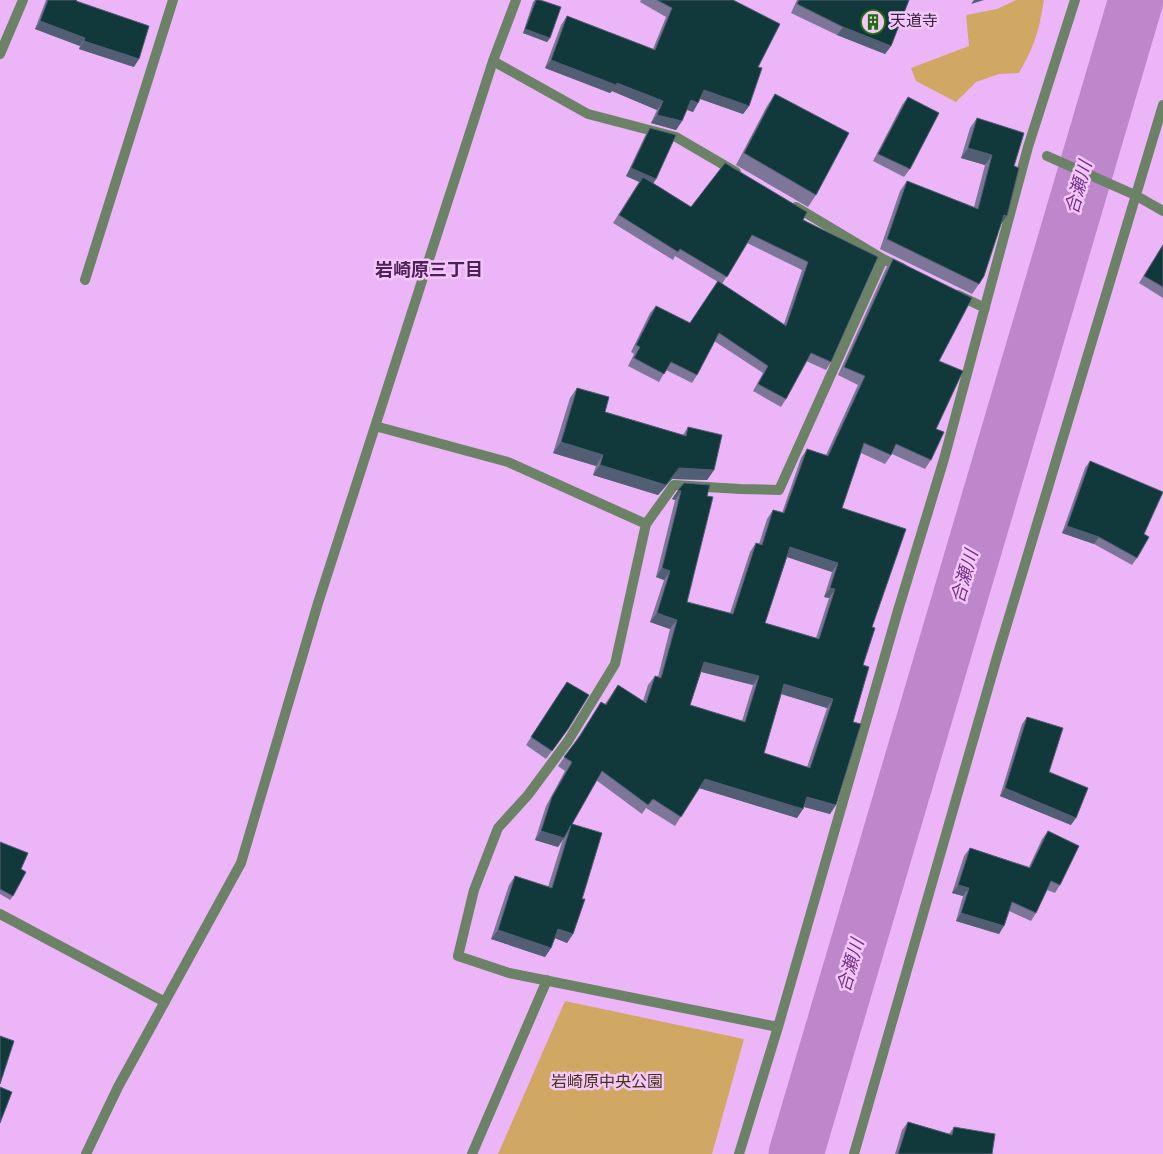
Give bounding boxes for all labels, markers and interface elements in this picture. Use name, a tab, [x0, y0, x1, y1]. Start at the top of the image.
building icon: 天道寺	[860, 9, 886, 35]
place label: 天道寺	[890, 12, 938, 32]
water label: 合瀬川	[1062, 157, 1099, 217]
district label: 岩崎原三丁目	[375, 260, 483, 283]
water label: 合瀬川	[948, 546, 985, 606]
water label: 合瀬川	[834, 935, 871, 995]
park label: 岩崎原中央公園	[551, 1073, 663, 1093]

